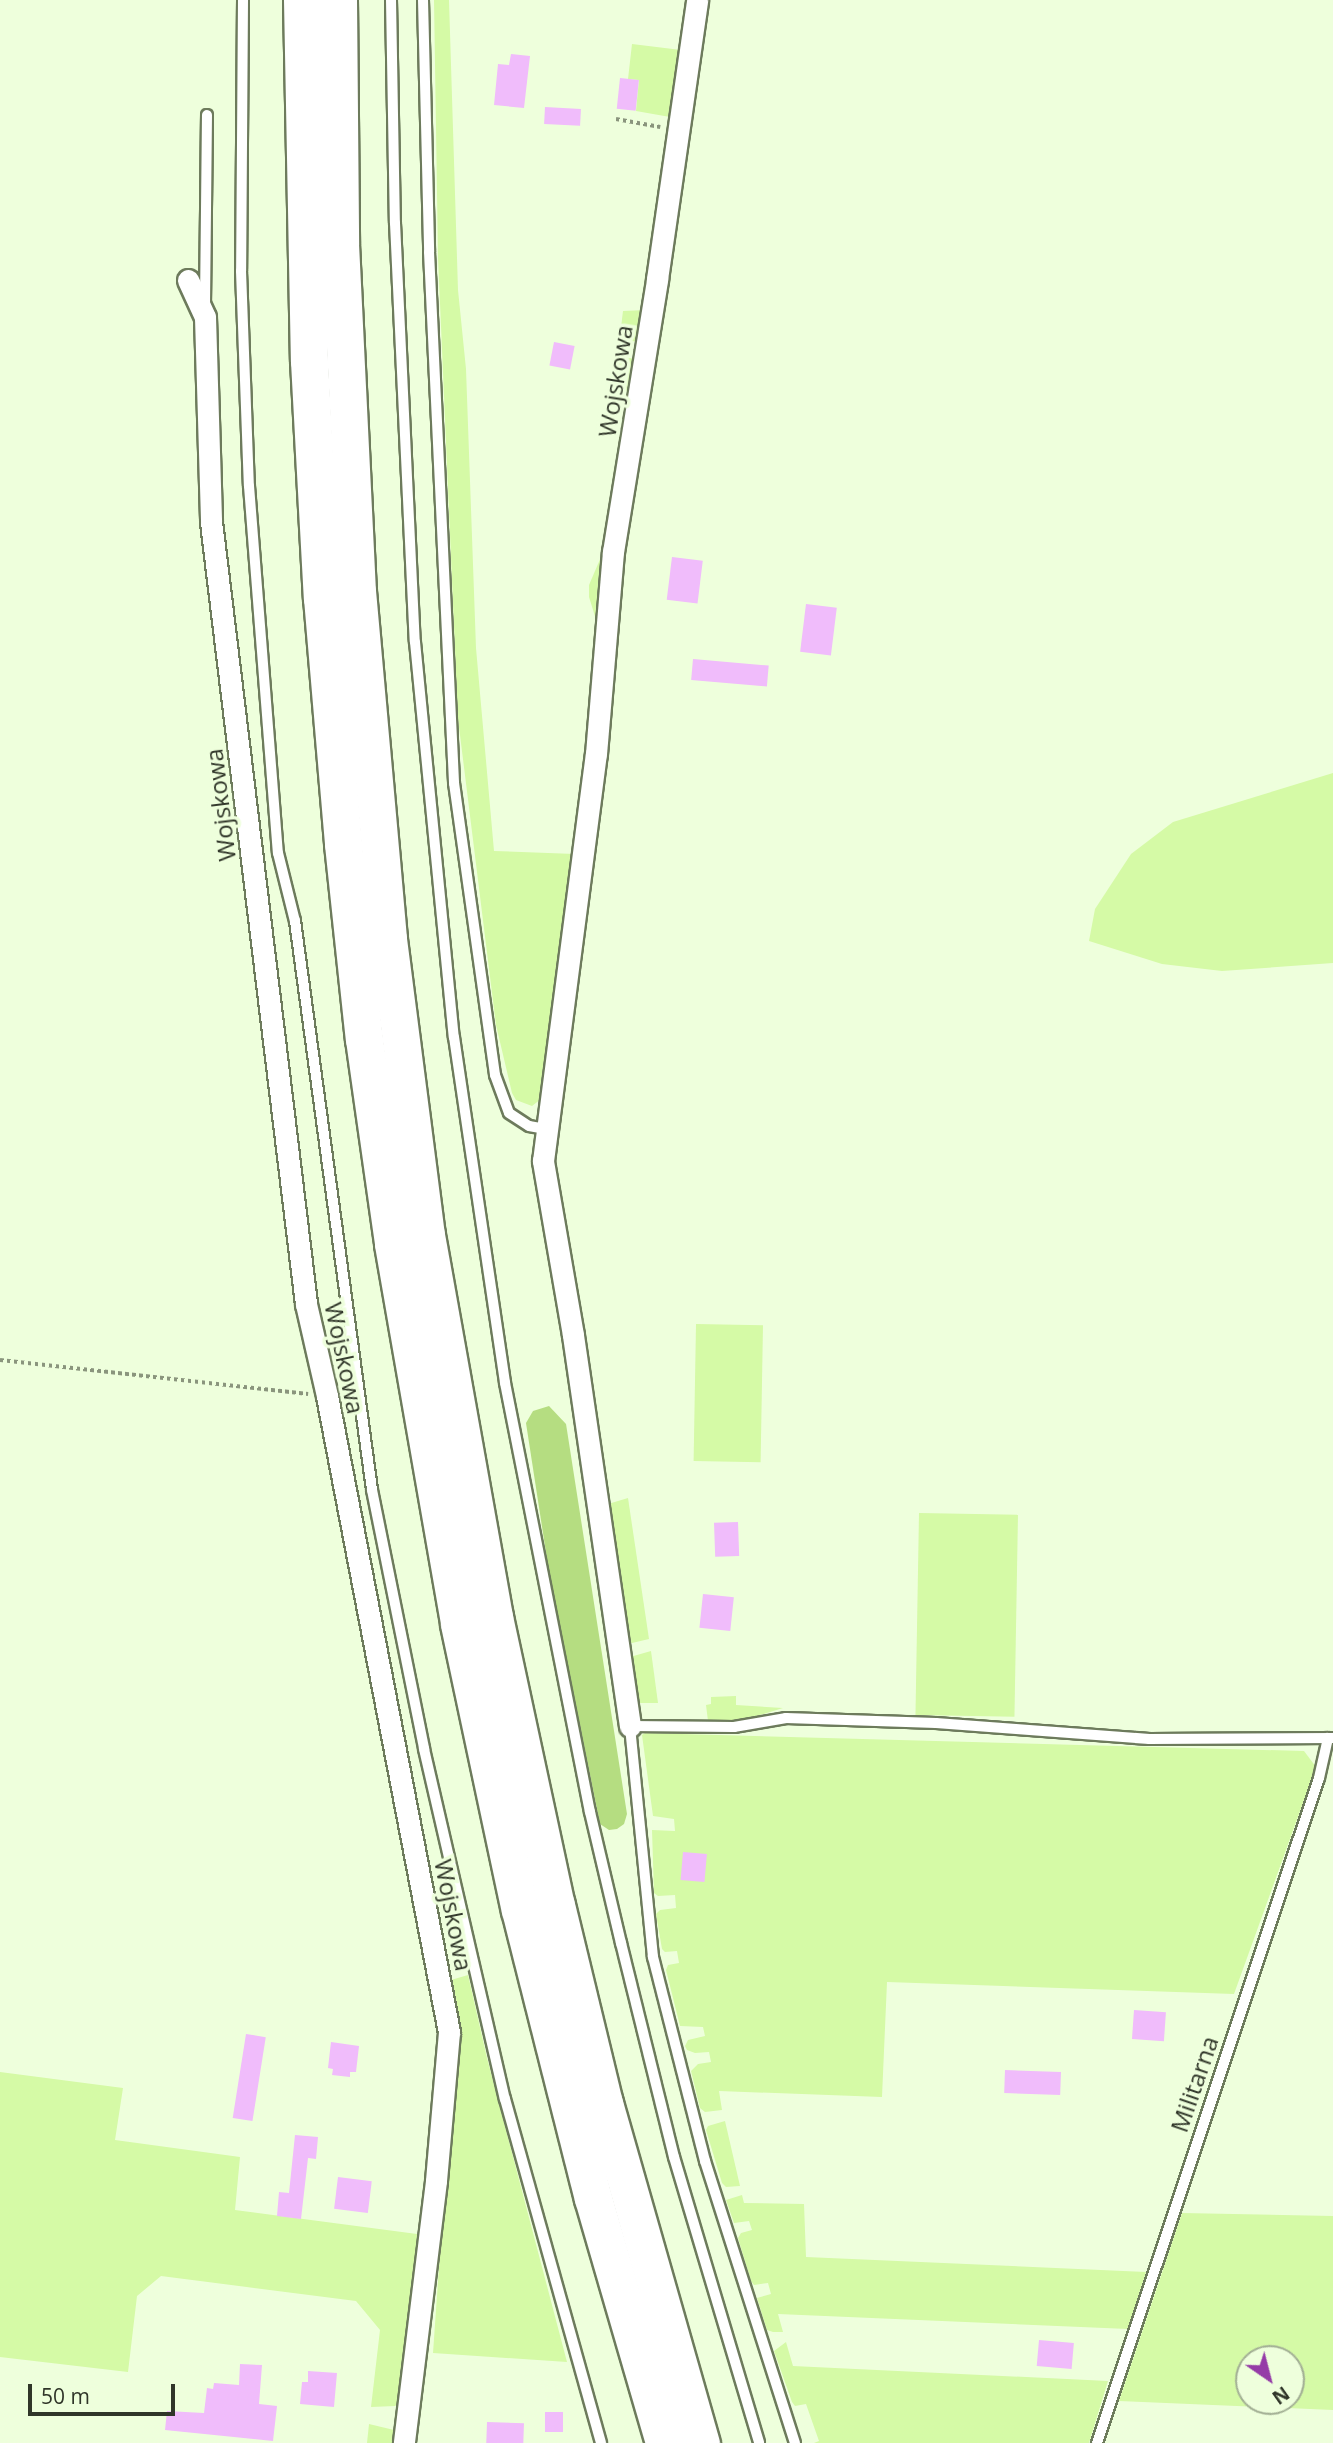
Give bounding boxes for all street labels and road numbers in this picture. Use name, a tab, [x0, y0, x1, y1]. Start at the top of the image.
street label: Wojskowa	[592, 323, 638, 439]
street label: Wojskowa	[199, 747, 241, 863]
street label: Wojskowa	[319, 1300, 371, 1416]
street label: Wojskowa	[429, 1857, 479, 1973]
street label: Militarna	[1164, 2032, 1224, 2136]

